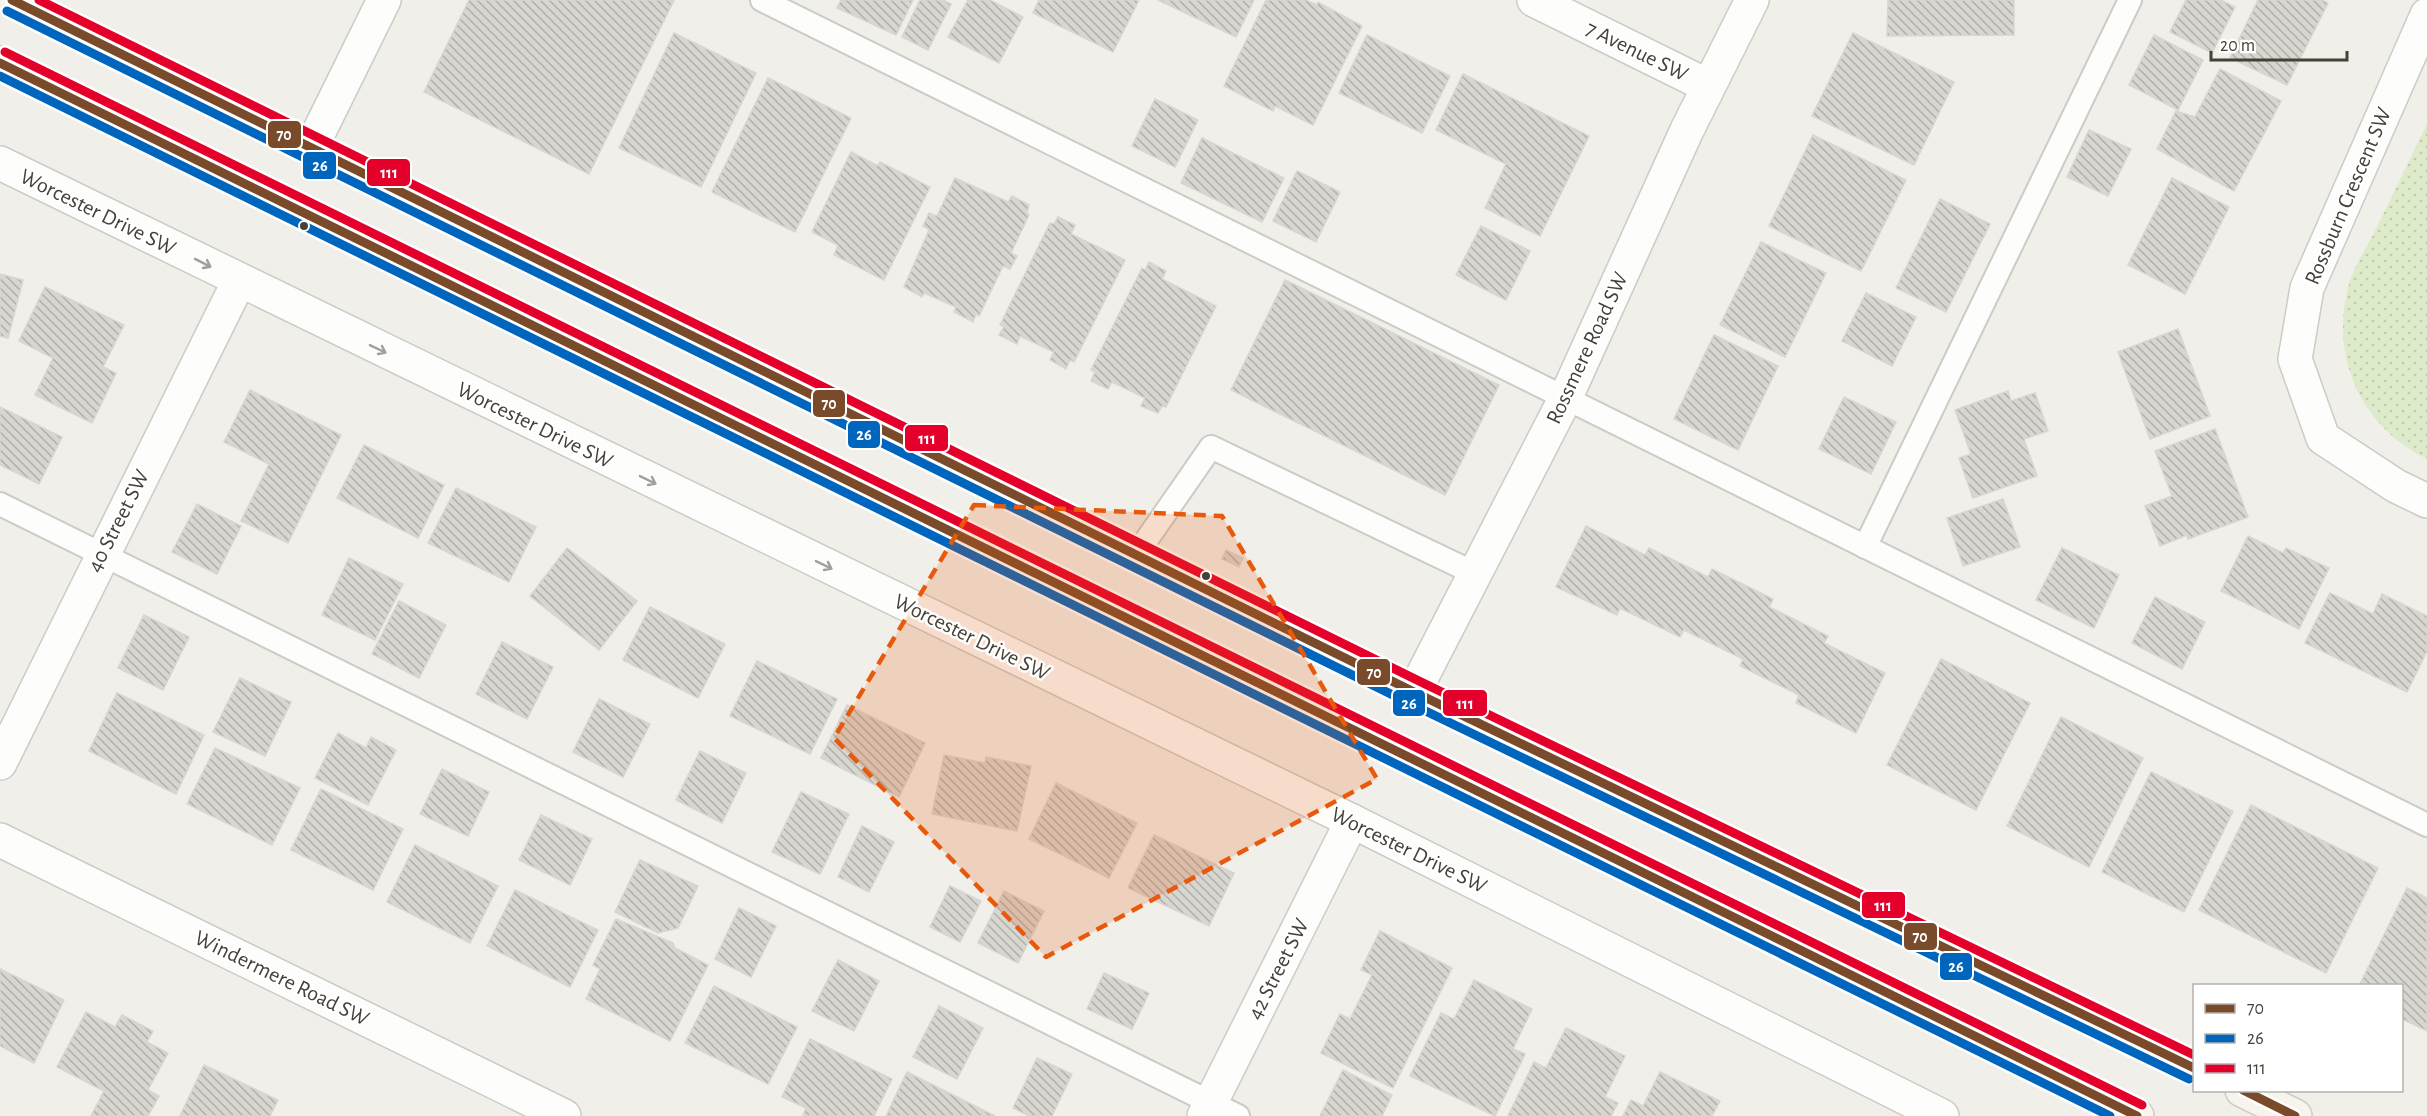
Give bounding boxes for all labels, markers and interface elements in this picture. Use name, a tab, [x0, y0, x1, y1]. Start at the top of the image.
street label: 7 Avenue SW	[1582, 17, 1692, 85]
scale bar	[2211, 24, 2348, 62]
text: 20 m	[2220, 37, 2255, 55]
street label: Rossburn Crescent SW	[2301, 104, 2395, 288]
line badge: 70	[267, 120, 302, 149]
text: 70	[276, 127, 292, 143]
line badge: 26	[302, 151, 337, 180]
text: 26	[312, 158, 328, 174]
line badge: 111	[366, 158, 411, 187]
street label: Worcester Drive SW	[17, 165, 180, 259]
text: 111	[380, 165, 398, 181]
unlabelled marker	[298, 220, 310, 232]
one-way arrow	[194, 258, 212, 270]
street label: Rossmere Road SW	[1542, 268, 1632, 427]
one-way arrow	[369, 343, 387, 355]
street label: Worcester Drive SW	[454, 378, 617, 472]
line badge: 70	[812, 389, 846, 418]
text: 70	[821, 396, 837, 412]
line badge: 26	[847, 420, 881, 449]
line badge: 111	[904, 424, 949, 452]
text: 26	[856, 427, 872, 443]
text: 111	[918, 431, 936, 447]
street label: 40 Street SW	[83, 466, 153, 576]
one-way arrow	[639, 474, 657, 486]
one-way arrow	[814, 559, 832, 571]
unlabelled marker	[1200, 570, 1212, 582]
street label: Worcester Drive SW	[891, 590, 1054, 684]
line badge: 70	[1356, 658, 1391, 686]
text: 70	[1366, 665, 1382, 681]
line badge: 26	[1392, 689, 1426, 717]
line badge: 111	[1442, 689, 1488, 717]
text: 26	[1401, 696, 1417, 712]
text: 111	[1456, 696, 1474, 712]
street label: Worcester Drive SW	[1328, 803, 1491, 897]
line badge: 111	[1861, 891, 1906, 919]
text: 111	[1874, 898, 1892, 914]
street label: 42 Street SW	[1243, 915, 1313, 1023]
line badge: 70	[1903, 922, 1938, 951]
street label: Windermere Road SW	[191, 926, 373, 1030]
text: 70	[1912, 929, 1928, 945]
line badge: 26	[1939, 952, 1973, 981]
text: 26	[1948, 959, 1964, 975]
legend	[2193, 984, 2403, 1092]
text: 70	[2247, 1000, 2264, 1018]
text: 26	[2247, 1030, 2264, 1048]
text: 111	[2247, 1060, 2266, 1078]

